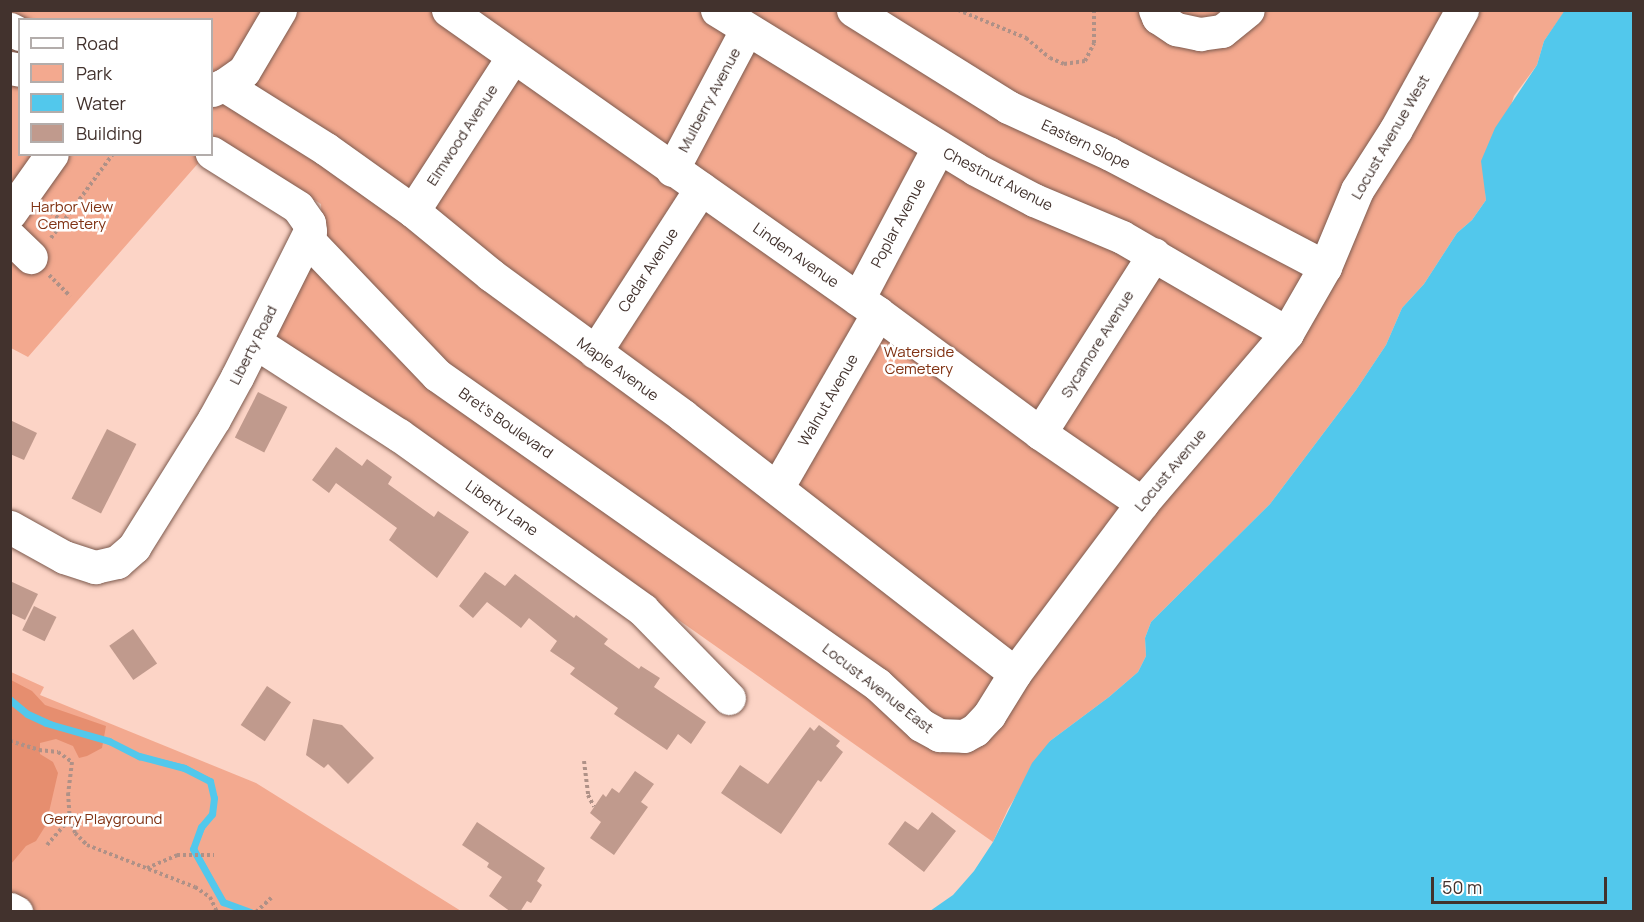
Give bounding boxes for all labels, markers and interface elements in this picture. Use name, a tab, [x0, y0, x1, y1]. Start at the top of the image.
legend	[18, 18, 213, 156]
text: Road	[76, 31, 119, 55]
street label: Mulberry Avenue	[674, 45, 744, 155]
text: Park	[76, 61, 112, 85]
street label: Locust Avenue West	[1347, 72, 1433, 202]
street label: Elmwood Avenue	[423, 81, 501, 189]
text: Water	[76, 91, 126, 115]
street label: Eastern Slope	[1039, 116, 1133, 172]
text: Building	[76, 121, 142, 145]
street label: Chestnut Avenue	[940, 144, 1056, 214]
street label: Poplar Avenue	[867, 175, 929, 271]
park label: Harbor View Cemetery	[31, 197, 113, 232]
street label: Linden Avenue	[750, 219, 842, 291]
street label: Cedar Avenue	[614, 225, 682, 315]
street label: Sycamore Avenue	[1057, 287, 1137, 401]
street label: Liberty Road	[225, 302, 281, 388]
street label: Maple Avenue	[574, 333, 662, 405]
park label: Waterside Cemetery	[884, 342, 954, 377]
street label: Walnut Avenue	[794, 351, 862, 449]
street label: Bret's Boulevard	[455, 384, 557, 462]
street label: Locust Avenue	[1130, 425, 1210, 515]
street label: Liberty Lane	[462, 476, 542, 540]
street label: Locust Avenue East	[819, 639, 937, 737]
park label: Gerry Playground	[44, 810, 162, 828]
scale bar	[1434, 865, 1610, 903]
text: 50 m	[1442, 875, 1482, 899]

